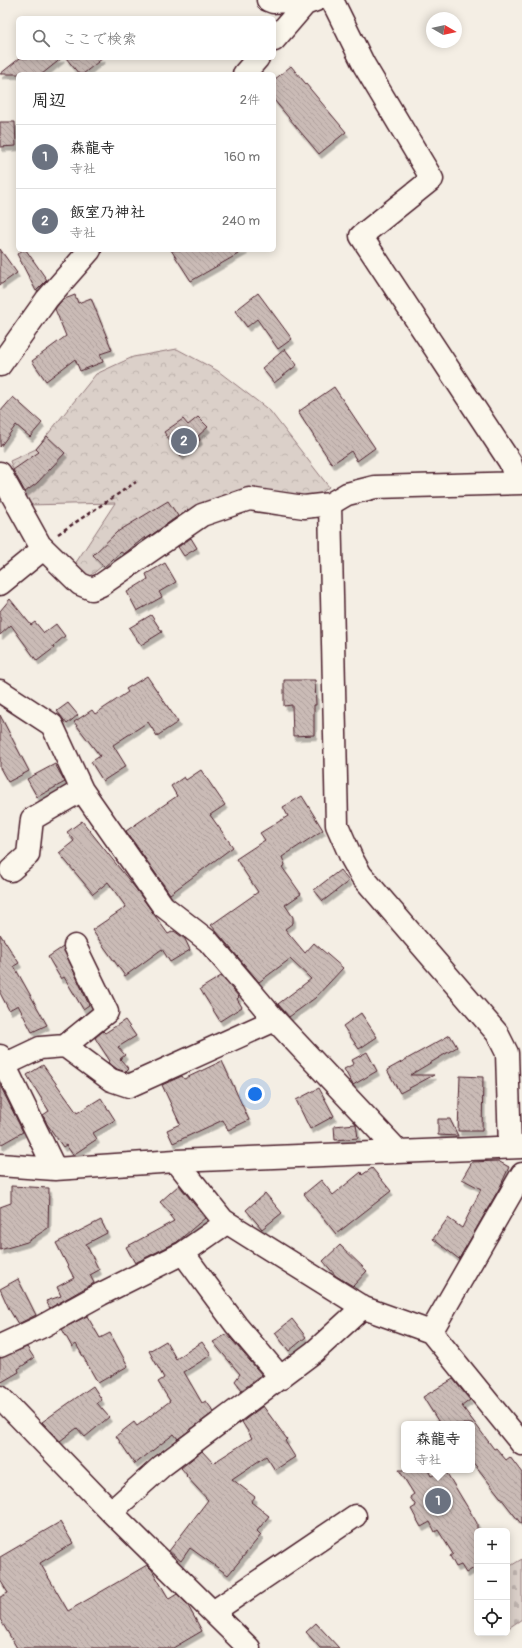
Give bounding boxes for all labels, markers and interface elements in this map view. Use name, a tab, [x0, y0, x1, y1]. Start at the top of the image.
north arrow	[426, 12, 462, 48]
search box	[16, 16, 276, 60]
icon: search	[30, 27, 52, 49]
text: ここで検索	[62, 30, 137, 49]
text: 周辺	[32, 90, 66, 111]
text: 2件	[240, 92, 260, 108]
text: 森龍寺	[70, 139, 115, 158]
text: 1	[42, 149, 48, 165]
text: 160 m	[224, 149, 260, 165]
text: 寺社	[70, 161, 96, 177]
text: 飯室乃神社	[70, 203, 145, 222]
text: 2	[41, 213, 49, 229]
text: 240 m	[222, 213, 260, 229]
text: 寺社	[70, 225, 96, 241]
pin: 2	[171, 426, 197, 456]
your location	[245, 1084, 265, 1104]
popup	[401, 1421, 475, 1473]
text: 森龍寺	[415, 1430, 461, 1449]
text: 寺社	[415, 1452, 442, 1468]
pin: 1	[425, 1486, 451, 1516]
map controls	[474, 1528, 510, 1636]
button: +	[474, 1528, 510, 1564]
button: −	[474, 1564, 510, 1600]
button: locate	[474, 1600, 510, 1636]

